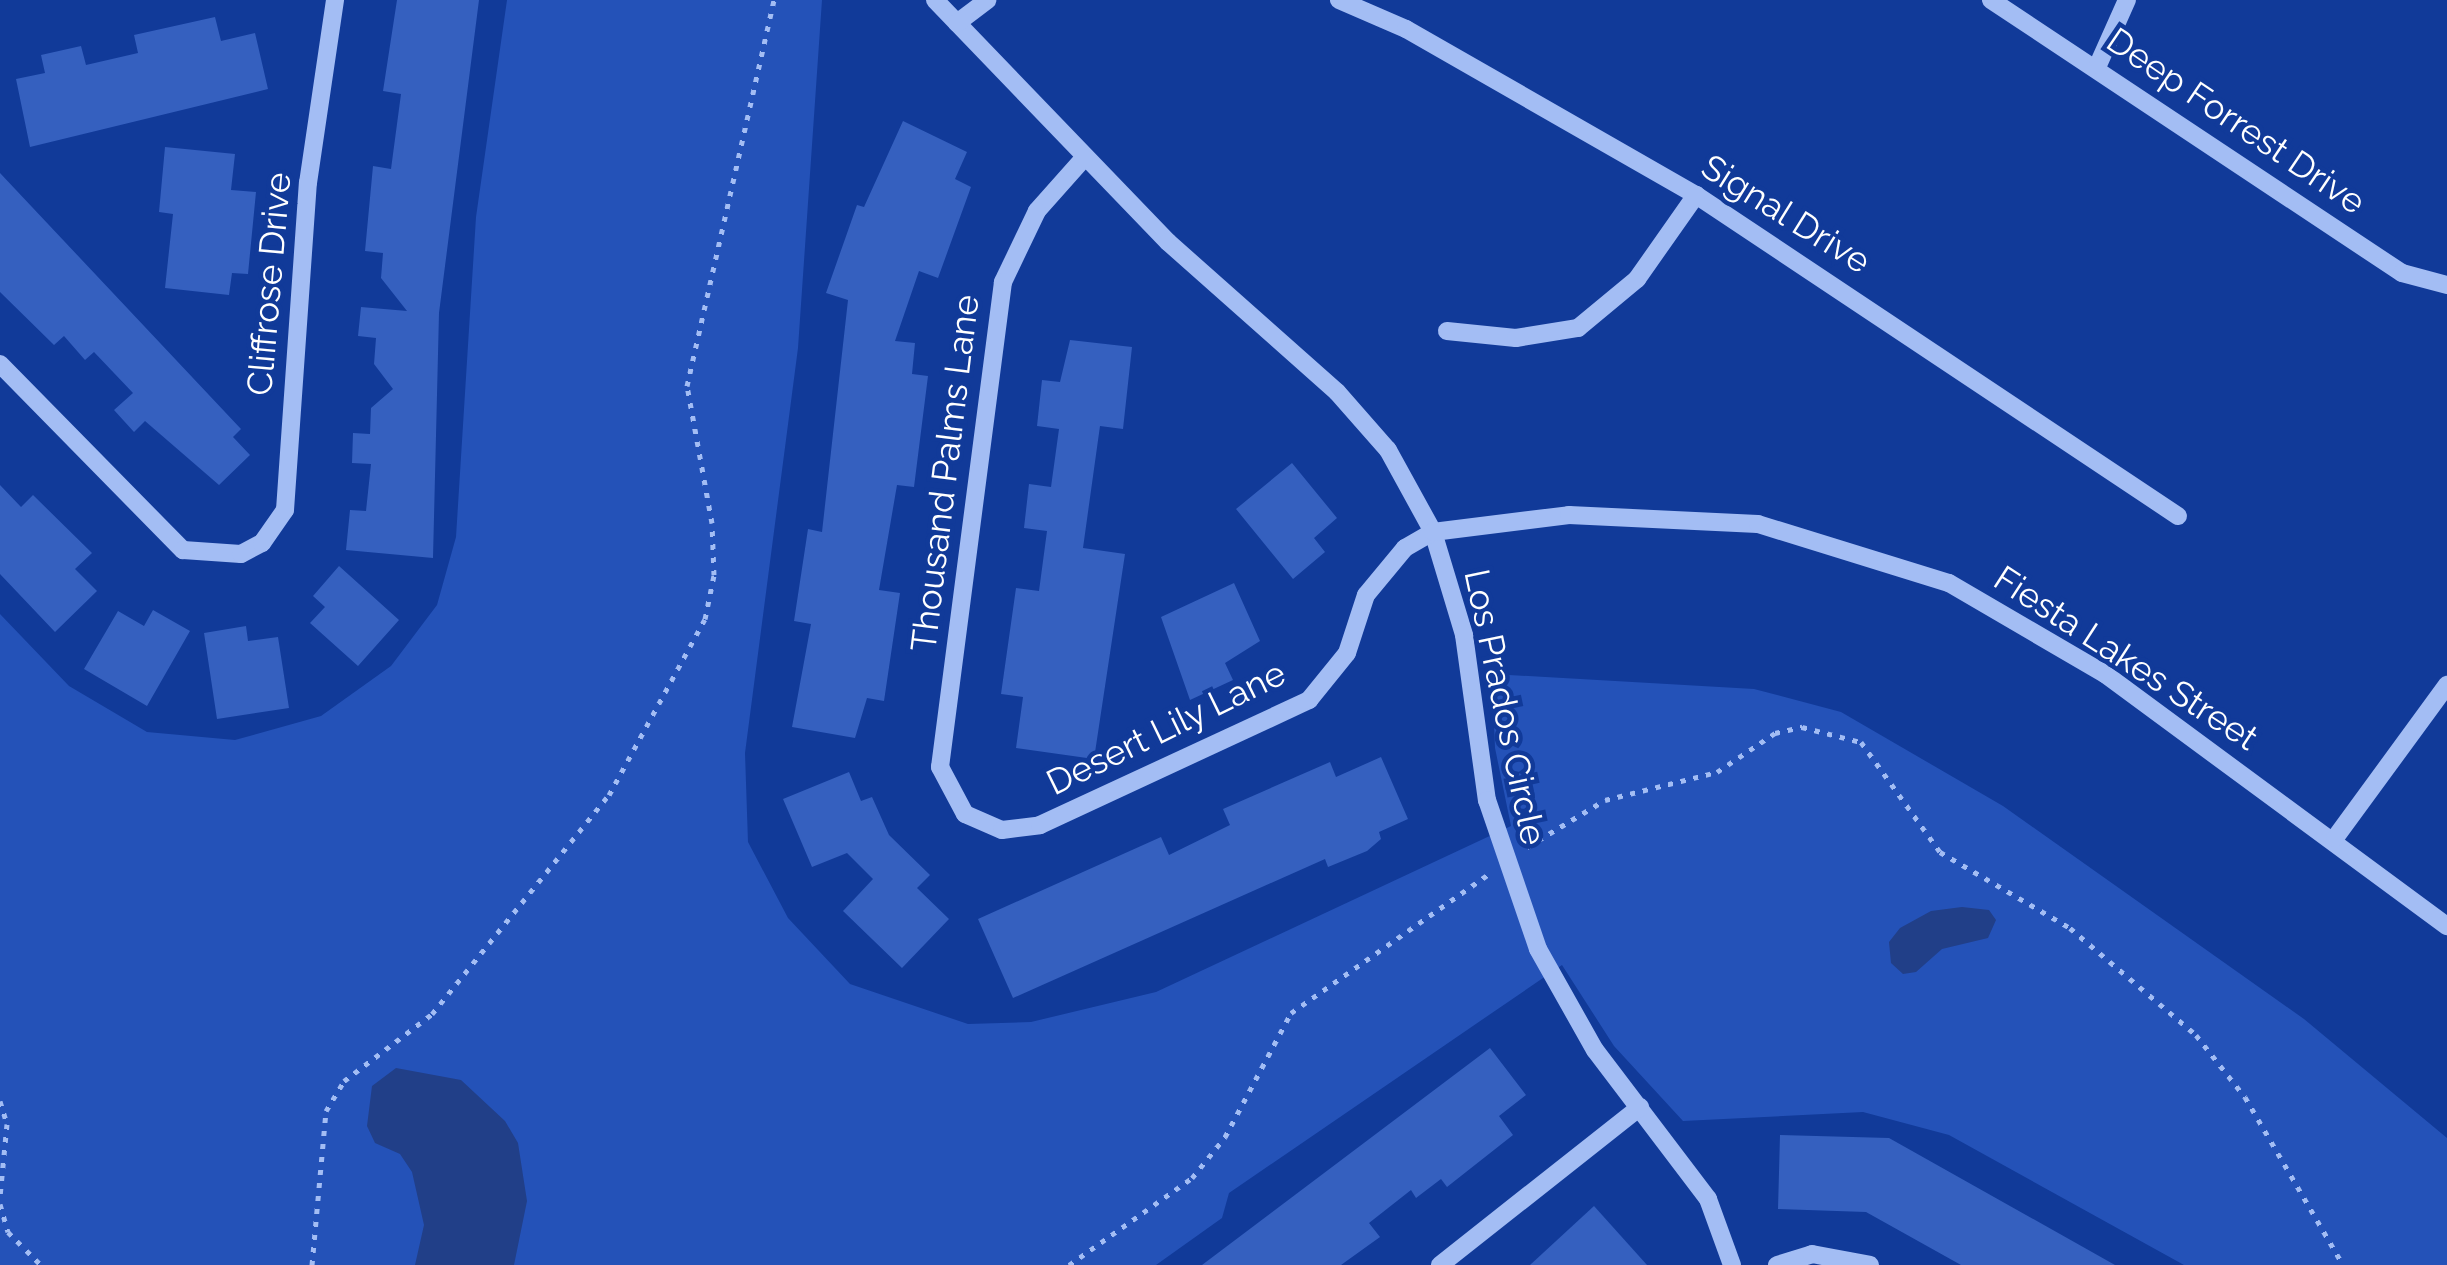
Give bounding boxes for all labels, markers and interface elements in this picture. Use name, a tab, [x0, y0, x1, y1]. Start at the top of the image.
street label: Deep Forrest Drive	[2099, 19, 2373, 223]
street label: Signal Drive	[1693, 145, 1879, 283]
street label: Cliffrose Drive	[238, 171, 300, 397]
street label: Thousand Palms Lane	[902, 292, 988, 654]
street label: Fiesta Lakes Street	[1986, 557, 2266, 759]
street label: Los Prados Circle	[1455, 565, 1555, 849]
street label: Desert Lily Lane	[1039, 652, 1293, 804]

